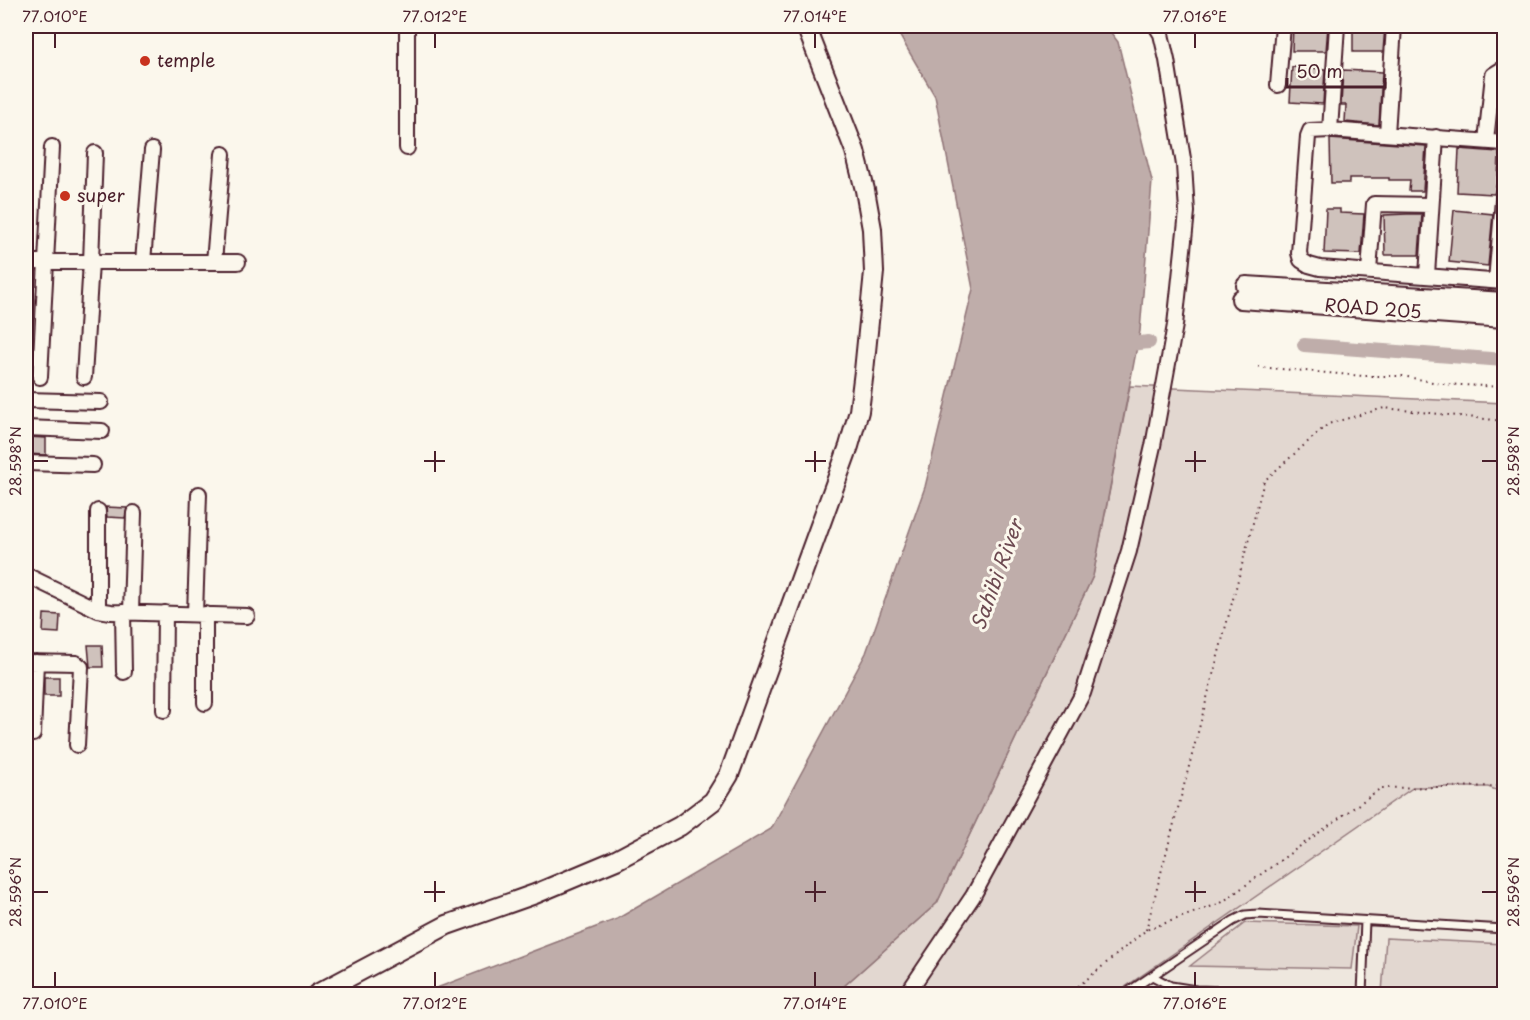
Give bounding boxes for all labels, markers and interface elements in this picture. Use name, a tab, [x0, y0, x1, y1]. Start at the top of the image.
text: 77.010°E	[22, 4, 88, 27]
text: 77.012°E	[403, 4, 467, 27]
text: 77.014°E	[783, 4, 847, 27]
text: 77.016°E	[1163, 4, 1227, 27]
place label: temple	[157, 46, 215, 73]
scale bar	[1287, 51, 1384, 89]
marker: temple	[138, 54, 152, 68]
text: 50 m	[1296, 57, 1343, 84]
place label: super	[77, 181, 126, 208]
marker: super	[58, 189, 72, 203]
street label: ROAD 205	[1324, 291, 1423, 324]
text: 28.598°N	[3, 426, 26, 496]
text: 28.598°N	[1501, 426, 1524, 496]
water label: Sahibi River	[962, 513, 1031, 634]
text: 28.596°N	[3, 857, 26, 927]
text: 28.596°N	[1501, 857, 1524, 927]
text: 77.010°E	[22, 991, 88, 1014]
text: 77.012°E	[403, 991, 467, 1014]
text: 77.014°E	[783, 991, 847, 1014]
text: 77.016°E	[1163, 991, 1227, 1014]

